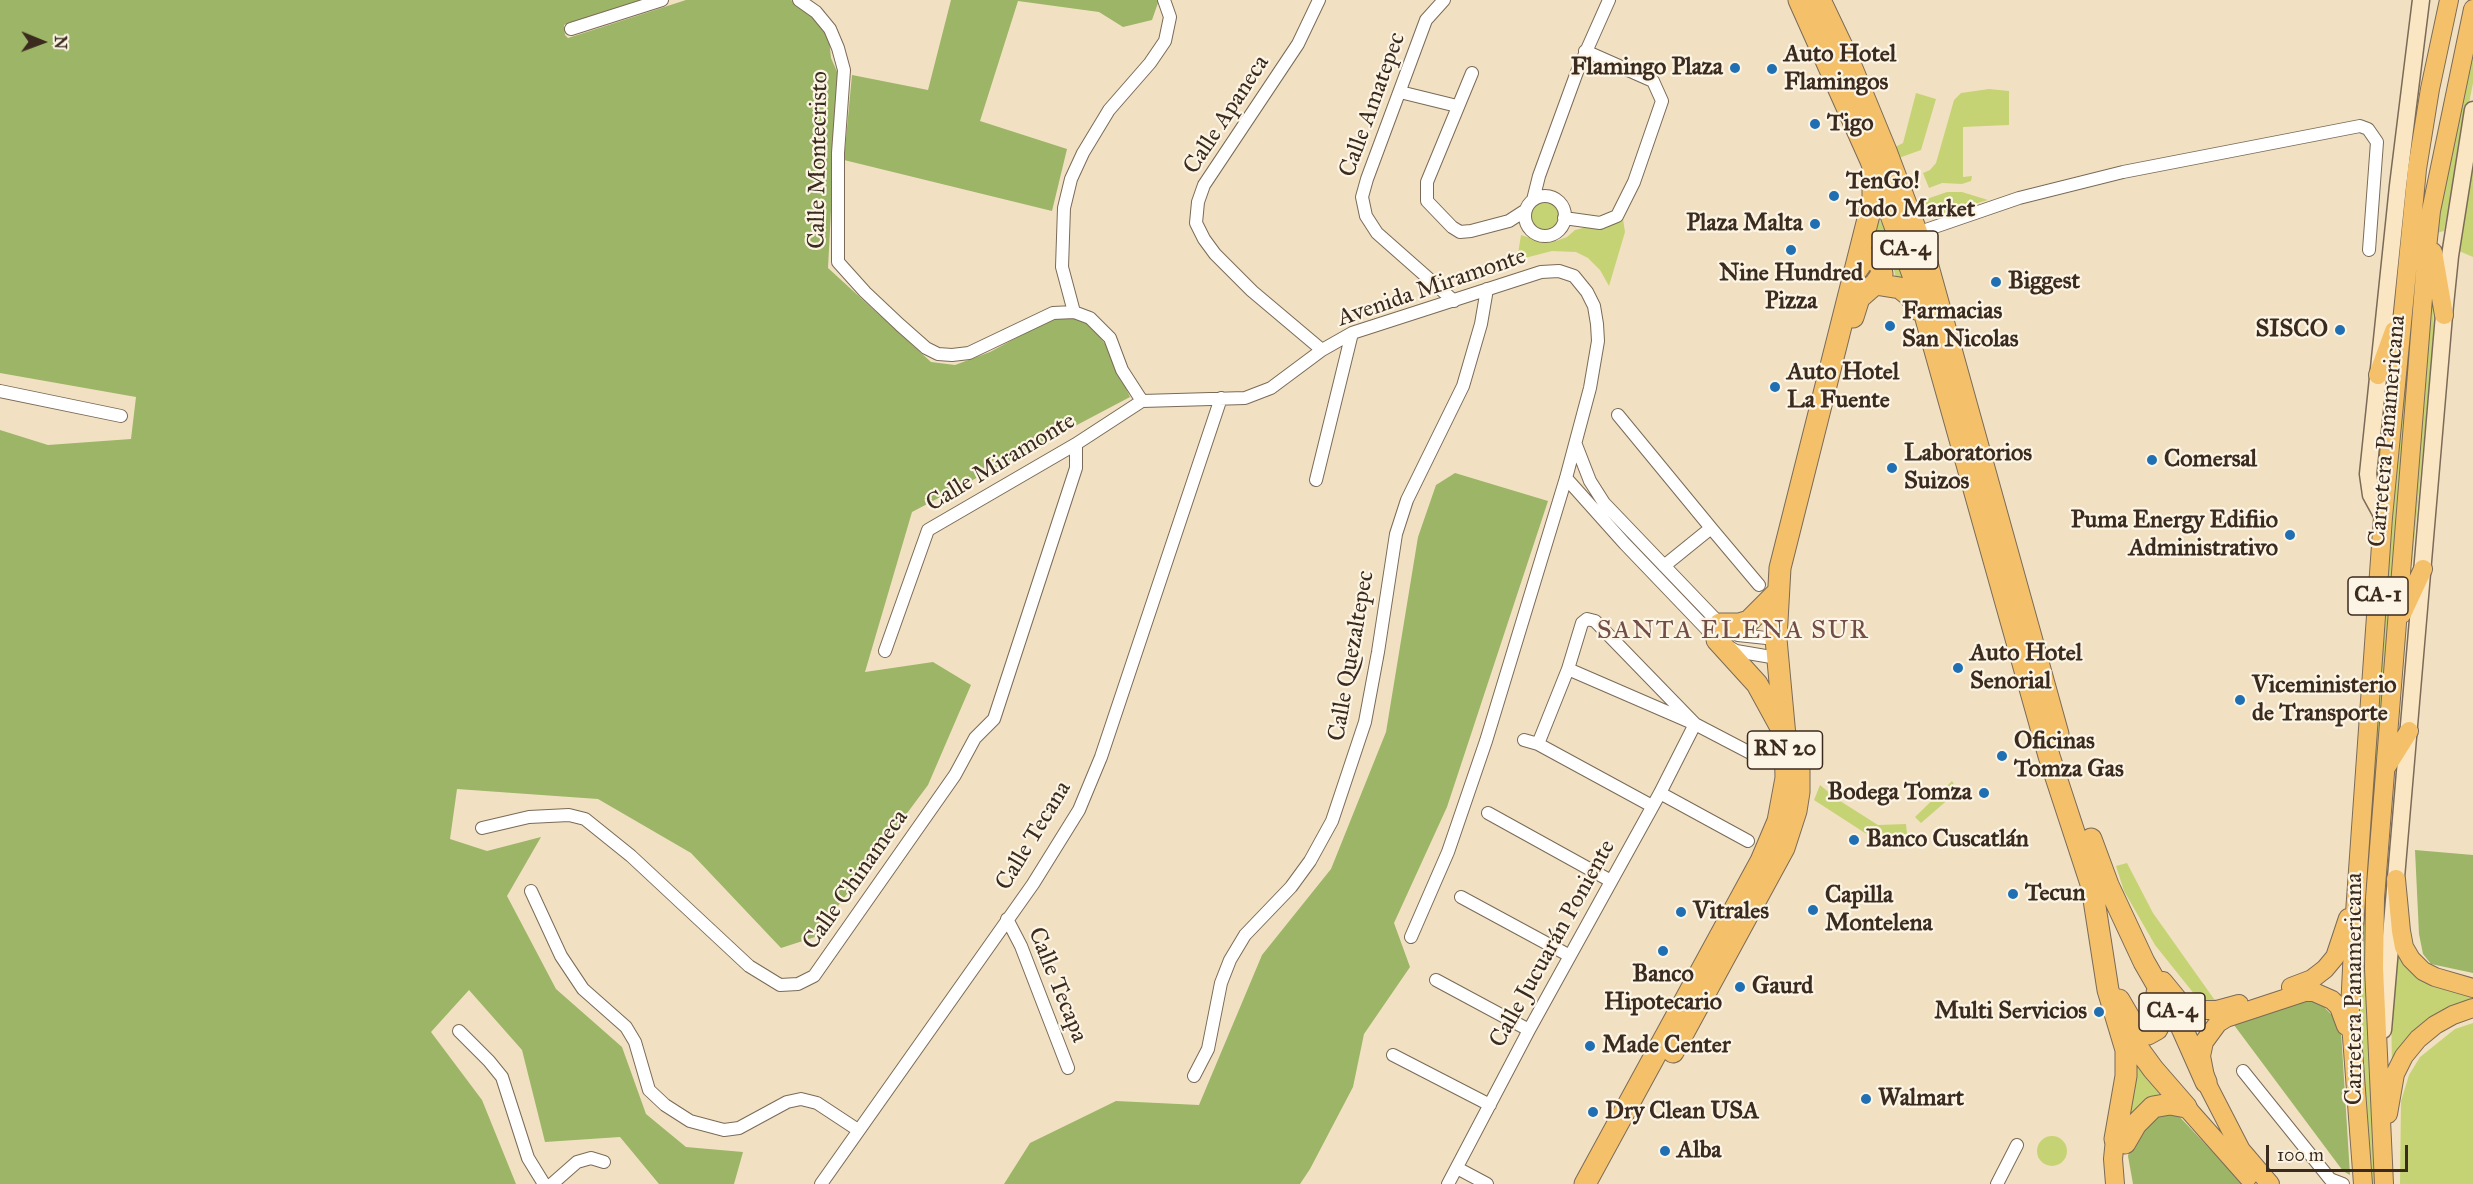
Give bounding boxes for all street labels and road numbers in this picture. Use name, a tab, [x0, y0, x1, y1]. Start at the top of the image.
street label: Calle Amatepec	[1334, 29, 1412, 181]
street label: Calle Apaneca	[1178, 50, 1276, 180]
street label: Calle Montecristo	[803, 71, 835, 249]
road number: CA-4	[1872, 231, 1938, 269]
street label: Avenida Miramonte	[1334, 242, 1530, 334]
street label: Carretera Panamericana	[2364, 314, 2412, 548]
street label: Calle Miramonte	[921, 407, 1081, 519]
street label: Calle Quezaltepec	[1323, 569, 1381, 743]
road number: CA-1	[2348, 577, 2408, 615]
road number: RN 20	[1748, 731, 1822, 769]
street label: Calle Tecana	[990, 776, 1078, 896]
street label: Calle Chinameca	[797, 804, 915, 956]
street label: Calle Jucuarán Poniente	[1484, 835, 1622, 1053]
street label: Carretera Panamericana	[2341, 873, 2369, 1105]
street label: Calle Tecapa	[1021, 923, 1093, 1047]
road number: CA-4	[2139, 993, 2205, 1031]

